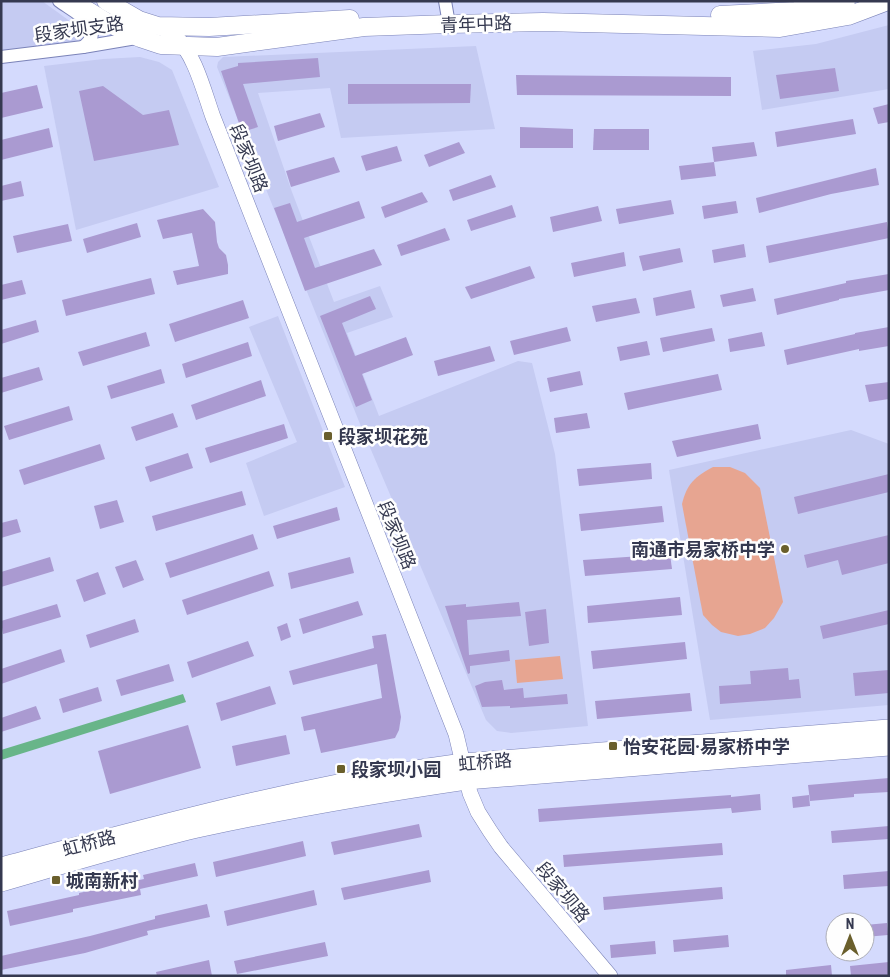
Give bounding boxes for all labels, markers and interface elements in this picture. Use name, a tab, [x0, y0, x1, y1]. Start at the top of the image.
street label: 段家坝支路	[33, 12, 125, 46]
street label: 青年中路	[440, 12, 512, 36]
street label: 段家坝路	[226, 121, 272, 195]
place label: 段家坝花苑	[338, 426, 428, 447]
marker: 段家坝花苑	[322, 430, 334, 442]
street label: 段家坝路	[374, 498, 420, 572]
place label: 南通市易家桥中学	[631, 539, 775, 560]
marker: 南通市易家桥中学	[779, 543, 791, 555]
place label: 怡安花园·易家桥中学	[623, 736, 790, 757]
marker: 怡安花园·易家桥中学	[607, 740, 619, 752]
street label: 虹桥路	[457, 749, 513, 775]
place label: 段家坝小园	[351, 759, 441, 780]
marker: 段家坝小园	[335, 763, 347, 775]
street label: 虹桥路	[60, 826, 118, 860]
street label: 段家坝路	[532, 858, 594, 926]
place label: 城南新村	[66, 870, 138, 891]
marker: 城南新村	[50, 874, 62, 886]
north arrow	[825, 912, 875, 962]
text: N	[846, 916, 854, 932]

